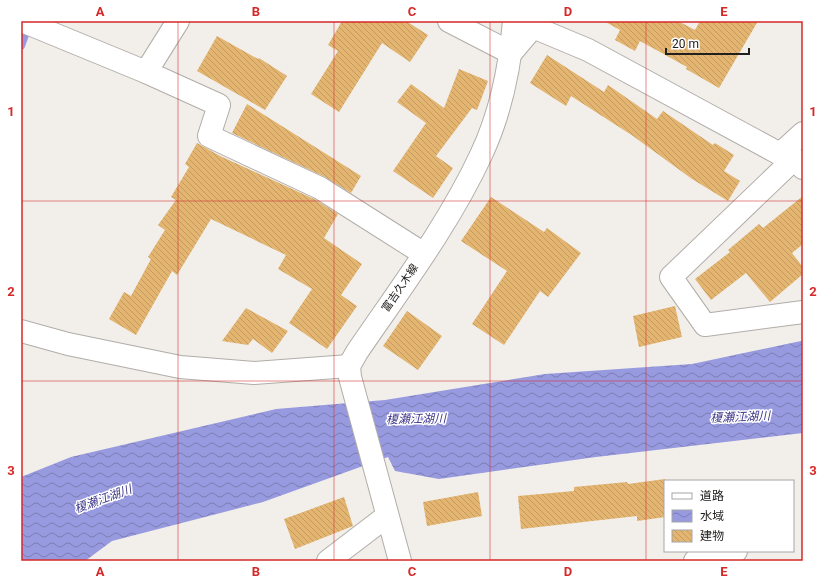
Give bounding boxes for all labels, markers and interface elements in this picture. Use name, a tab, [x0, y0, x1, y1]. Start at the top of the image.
text: A	[96, 4, 105, 19]
text: B	[252, 4, 260, 19]
text: C	[408, 4, 417, 19]
text: D	[564, 4, 572, 19]
text: E	[720, 4, 728, 19]
scale bar	[666, 30, 749, 56]
text: 20 m	[672, 37, 699, 51]
text: 1	[7, 104, 15, 119]
text: 1	[809, 104, 817, 119]
street label: 富吉久木線	[379, 262, 421, 314]
text: 2	[7, 284, 15, 299]
text: 2	[809, 284, 817, 299]
water label: 榎瀬江湖川	[710, 409, 772, 425]
water label: 榎瀬江湖川	[386, 411, 448, 427]
text: 3	[7, 463, 15, 478]
text: 3	[809, 463, 817, 478]
legend	[664, 480, 794, 552]
water label: 榎瀬江湖川	[72, 481, 135, 516]
text: 道路	[700, 489, 724, 503]
text: 水域	[700, 509, 724, 523]
text: 建物	[700, 529, 724, 543]
text: A	[96, 564, 105, 579]
text: B	[252, 564, 260, 579]
text: C	[408, 564, 417, 579]
text: D	[564, 564, 572, 579]
text: E	[720, 564, 728, 579]

